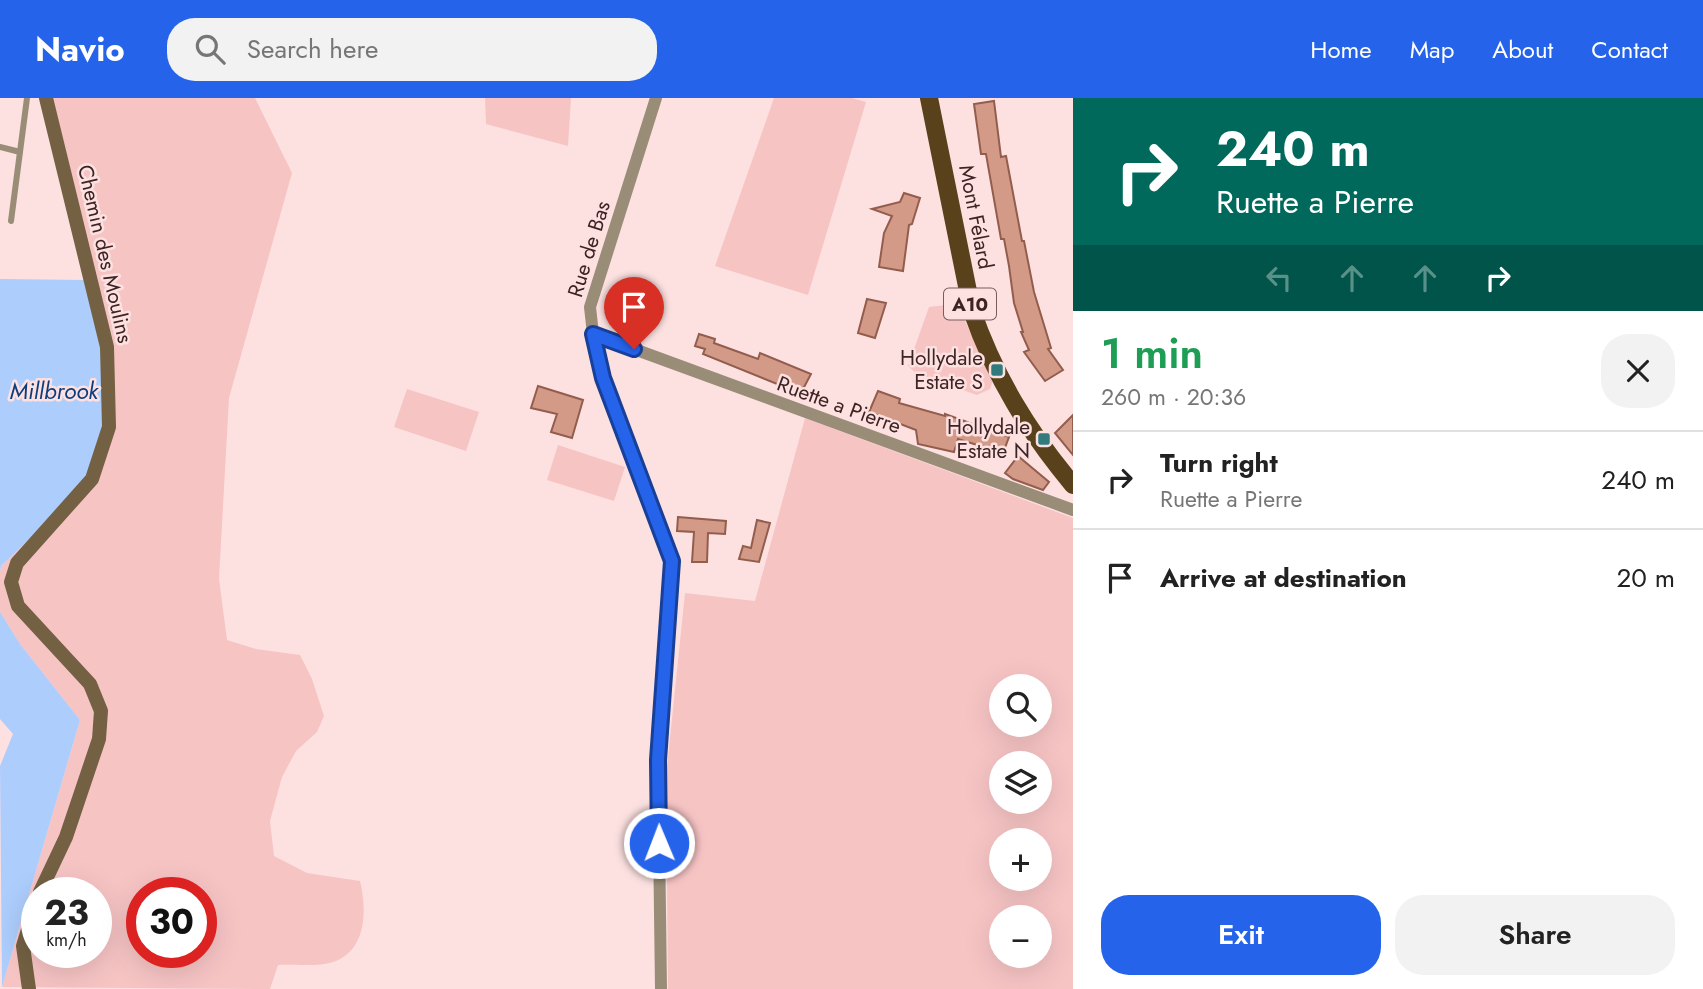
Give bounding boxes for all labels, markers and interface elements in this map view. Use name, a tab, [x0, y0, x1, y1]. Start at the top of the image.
search box	[167, 18, 657, 81]
text: Navio	[35, 26, 125, 73]
icon: search	[191, 30, 229, 68]
text: Search here	[247, 30, 378, 68]
text: Home	[1310, 32, 1372, 67]
text: Map	[1410, 32, 1454, 67]
text: About	[1492, 32, 1553, 67]
text: Contact	[1591, 32, 1668, 67]
text: 240 m	[1216, 114, 1370, 184]
icon: right	[1101, 126, 1192, 217]
street label: Chemin des Moulins	[70, 162, 140, 346]
street label: Mont Félard	[951, 162, 1001, 272]
text: Ruette a Pierre	[1216, 179, 1414, 225]
street label: Rue de Bas	[560, 197, 618, 301]
icon: left	[1260, 259, 1298, 297]
icon: ahead	[1333, 259, 1371, 297]
icon: ahead	[1406, 259, 1444, 297]
icon: right	[1479, 259, 1517, 297]
pin	[604, 277, 664, 349]
icon: arrive	[615, 288, 653, 326]
road number: A10	[944, 288, 996, 320]
text: 1 min	[1101, 323, 1203, 384]
button: close	[1601, 334, 1675, 408]
place label: Hollydale Estate S	[900, 343, 983, 397]
marker: Hollydale Estate S	[989, 362, 1005, 378]
street label: Ruette a Pierre	[773, 369, 905, 441]
water label: Millbrook	[10, 374, 99, 408]
text: 260 m · 20:36	[1101, 380, 1246, 414]
place label: Hollydale Estate N	[947, 412, 1030, 466]
marker: Hollydale Estate N	[1036, 431, 1052, 447]
text: Turn right	[1160, 444, 1278, 482]
icon: right	[1101, 461, 1139, 499]
text: 240 m	[1601, 461, 1675, 499]
text: Ruette a Pierre	[1160, 482, 1302, 516]
icon: arrive	[1101, 559, 1139, 597]
text: Arrive at destination	[1160, 559, 1407, 597]
text: 20 m	[1617, 559, 1675, 597]
map controls	[989, 674, 1052, 968]
button: search	[989, 674, 1052, 737]
button: layers	[989, 751, 1052, 814]
position arrow	[622, 806, 696, 880]
button: +	[989, 828, 1052, 891]
speed limit sign: 30	[126, 877, 217, 968]
text: 23	[44, 888, 89, 938]
button: Exit	[1101, 895, 1381, 975]
button: Share	[1395, 895, 1675, 975]
button: −	[989, 905, 1052, 968]
text: km/h	[46, 927, 87, 953]

